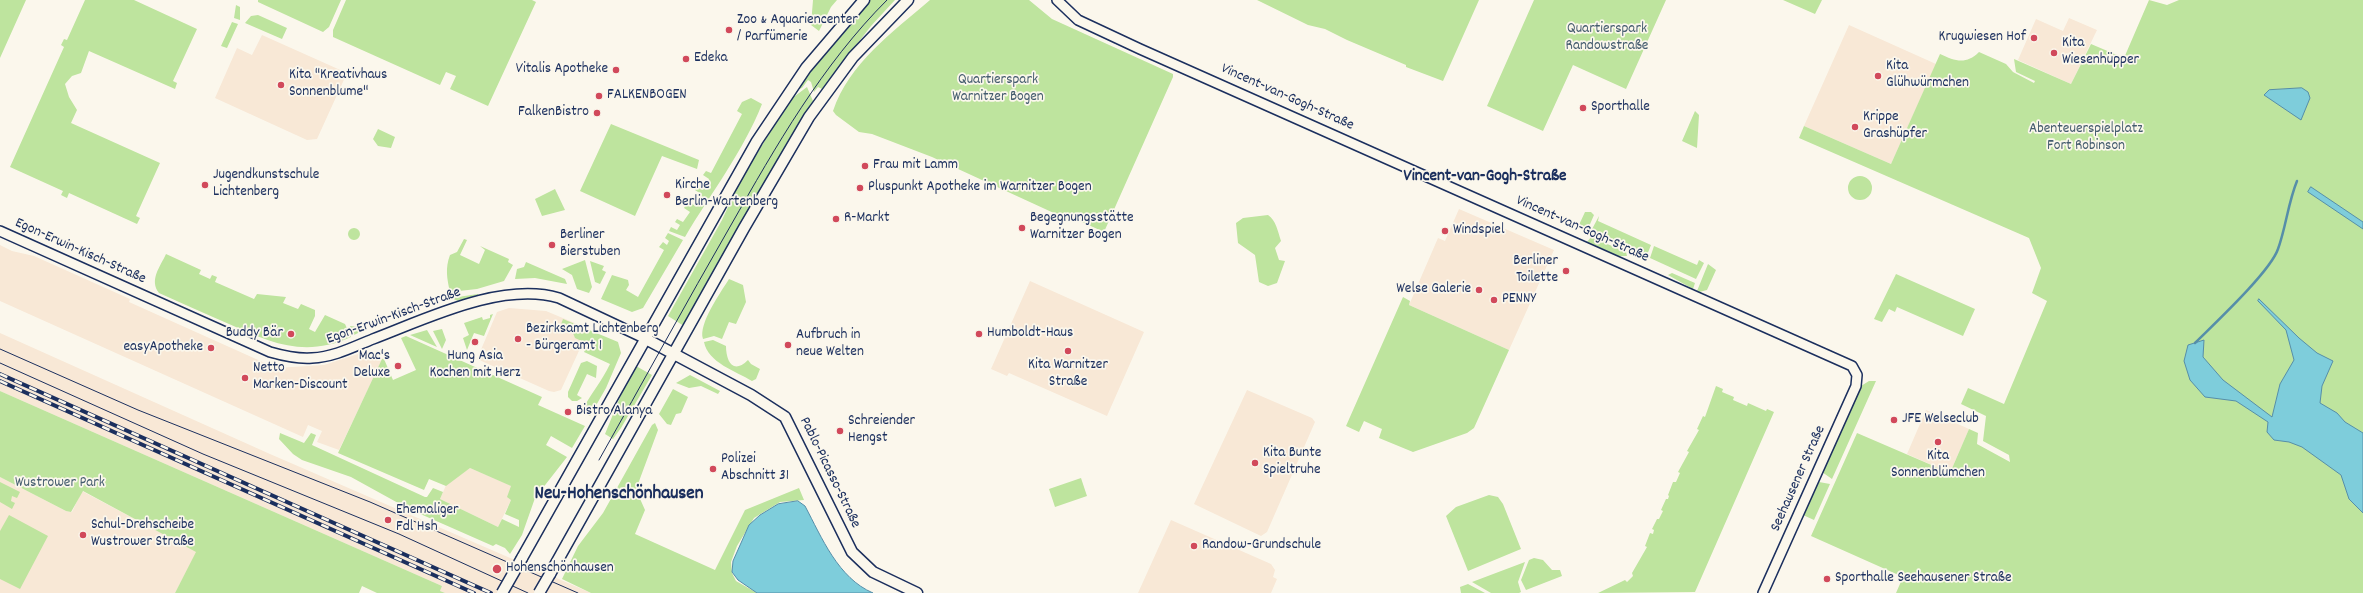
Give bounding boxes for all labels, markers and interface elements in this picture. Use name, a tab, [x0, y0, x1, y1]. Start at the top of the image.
place label: Zoo & Aquariencenter / Parfümerie	[737, 12, 858, 47]
park label: Quartierspark Randowstraße	[1566, 21, 1648, 56]
marker: Zoo & Aquariencenter / Parfümerie	[724, 25, 734, 35]
place label: Krugwiesen Hof	[1939, 29, 2026, 47]
marker: Krugwiesen Hof	[2029, 33, 2039, 43]
place label: Kita Wiesenhüpper	[2062, 35, 2139, 70]
marker: Kita Wiesenhüpper	[2049, 48, 2059, 58]
place label: Edeka	[694, 50, 728, 68]
marker: Edeka	[681, 54, 691, 64]
place label: Kita Glühwürmchen	[1886, 58, 1969, 93]
place label: Vitalis Apotheke	[516, 61, 608, 79]
street label: Vincent-van-Gogh-Straße	[1218, 61, 1356, 135]
marker: Vitalis Apotheke	[611, 65, 621, 75]
place label: Kita "Kreativhaus Sonnenblume"	[289, 67, 387, 102]
marker: Kita Glühwürmchen	[1873, 71, 1883, 81]
park label: Quartierspark Warnitzer Bogen	[952, 72, 1044, 107]
marker: Kita "Kreativhaus Sonnenblume"	[276, 80, 286, 90]
place label: FALKENBOGEN	[607, 87, 687, 105]
marker: FALKENBOGEN	[594, 91, 604, 101]
place label: Sporthalle	[1591, 99, 1650, 117]
marker: Sporthalle	[1578, 103, 1588, 113]
place label: FalkenBistro	[518, 104, 589, 122]
marker: FalkenBistro	[592, 108, 602, 118]
place label: Krippe Grashüpfer	[1863, 109, 1927, 144]
park label: Abenteuerspielplatz Fort Robinson	[2029, 121, 2143, 156]
marker: Krippe Grashüpfer	[1850, 122, 1860, 132]
place label: Frau mit Lamm	[873, 157, 958, 175]
marker: Frau mit Lamm	[860, 161, 870, 171]
place label: Jugendkunstschule Lichtenberg	[213, 167, 319, 202]
district label: Vincent-van-Gogh-Straße	[1404, 168, 1566, 188]
place label: Kirche Berlin-Wartenberg	[675, 177, 778, 212]
place label: Pluspunkt Apotheke im Warnitzer Bogen	[868, 179, 1092, 197]
marker: Jugendkunstschule Lichtenberg	[200, 180, 210, 190]
marker: Pluspunkt Apotheke im Warnitzer Bogen	[855, 183, 865, 193]
marker: Kirche Berlin-Wartenberg	[662, 190, 672, 200]
street label: Vincent-van-Gogh-Straße	[1513, 193, 1651, 267]
place label: R-Markt	[844, 210, 890, 228]
place label: Begegnungsstätte Warnitzer Bogen	[1030, 210, 1134, 245]
marker: R-Markt	[831, 214, 841, 224]
street label: Egon-Erwin-Kisch-Straße	[12, 215, 148, 289]
place label: Windspiel	[1453, 222, 1504, 240]
marker: Begegnungsstätte Warnitzer Bogen	[1017, 223, 1027, 233]
marker: Windspiel	[1440, 226, 1450, 236]
place label: Berliner Bierstuben	[560, 227, 620, 262]
marker: Berliner Bierstuben	[547, 240, 557, 250]
place label: Berliner Toilette	[1513, 253, 1558, 288]
marker: Berliner Toilette	[1561, 266, 1571, 276]
place label: Welse Galerie	[1396, 281, 1471, 299]
street label: Egon-Erwin-Kisch-Straße	[324, 284, 464, 350]
marker: Welse Galerie	[1474, 285, 1484, 295]
place label: PENNY	[1502, 291, 1536, 309]
marker: PENNY	[1489, 295, 1499, 305]
place label: Bezirksamt Lichtenberg - Bürgeramt 1	[526, 321, 659, 356]
place label: Buddy Bär	[226, 325, 283, 343]
place label: Humboldt-Haus	[987, 325, 1073, 343]
place label: Aufbruch in neue Welten	[796, 327, 864, 362]
marker: Buddy Bär	[286, 329, 296, 339]
marker: Humboldt-Haus	[974, 329, 984, 339]
marker: Bezirksamt Lichtenberg - Bürgeramt 1	[513, 334, 523, 344]
marker: Hung Asia Kochen mit Herz	[470, 337, 480, 347]
place label: easyApotheke	[123, 339, 203, 357]
marker: Aufbruch in neue Welten	[783, 340, 793, 350]
marker: easyApotheke	[206, 343, 216, 353]
marker: Kita Warnitzer Straße	[1063, 346, 1073, 356]
place label: Mac's Deluxe	[353, 348, 390, 383]
place label: Hung Asia Kochen mit Herz	[429, 348, 521, 383]
place label: Kita Warnitzer Straße	[1028, 357, 1108, 392]
place label: Netto Marken-Discount	[253, 360, 348, 395]
marker: Mac's Deluxe	[393, 361, 403, 371]
marker: Netto Marken-Discount	[240, 373, 250, 383]
place label: Bistro Alanya	[576, 403, 652, 421]
marker: Bistro Alanya	[563, 407, 573, 417]
place label: JFE Welseclub	[1902, 411, 1979, 429]
place label: Schreiender Hengst	[848, 413, 915, 448]
street label: Pablo-Picasso-Straße	[794, 415, 864, 531]
marker: JFE Welseclub	[1889, 415, 1899, 425]
street label: Seehausener Straße	[1768, 423, 1830, 535]
marker: Schreiender Hengst	[835, 426, 845, 436]
marker: Kita Sonnenblümchen	[1933, 437, 1943, 447]
place label: Kita Bunte Spieltruhe	[1263, 445, 1321, 480]
place label: Kita Sonnenblümchen	[1891, 448, 1985, 483]
place label: Polizei Abschnitt 31	[721, 451, 789, 486]
marker: Kita Bunte Spieltruhe	[1250, 458, 1260, 468]
marker: Polizei Abschnitt 31	[708, 464, 718, 474]
park label: Wustrower Park	[15, 475, 105, 493]
district label: Neu-Hohenschönhausen	[535, 484, 703, 506]
place label: Ehemaliger Fdl Hsh	[396, 502, 459, 537]
marker: Ehemaliger Fdl Hsh	[383, 515, 393, 525]
place label: Schul-Drehscheibe Wustrower Straße	[91, 517, 194, 552]
marker: Schul-Drehscheibe Wustrower Straße	[78, 530, 88, 540]
place label: Randow-Grundschule	[1202, 537, 1321, 555]
marker: Randow-Grundschule	[1189, 541, 1199, 551]
place label: Hohenschönhausen	[506, 560, 614, 578]
marker: Hohenschönhausen	[491, 563, 503, 575]
place label: Sporthalle Seehausener Straße	[1835, 570, 2011, 588]
marker: Sporthalle Seehausener Straße	[1822, 574, 1832, 584]

